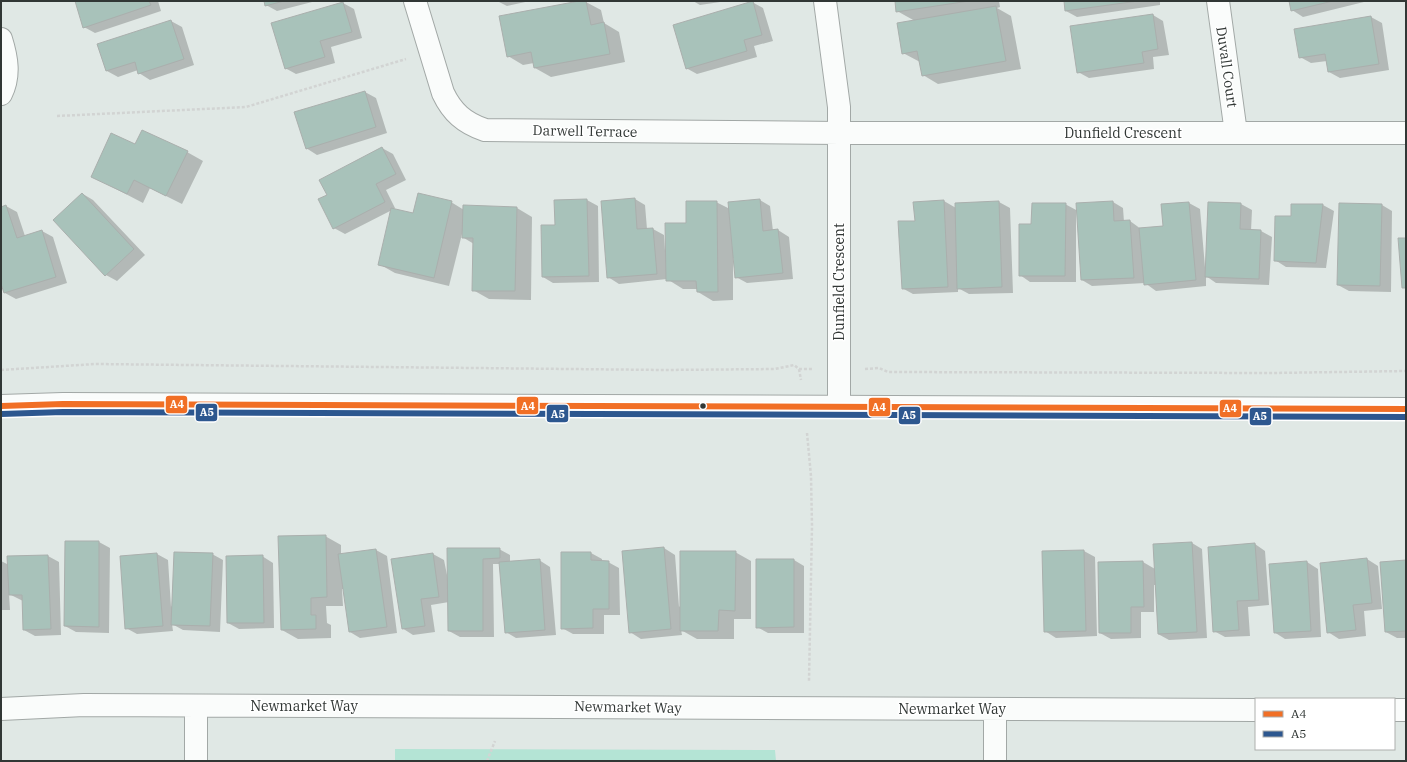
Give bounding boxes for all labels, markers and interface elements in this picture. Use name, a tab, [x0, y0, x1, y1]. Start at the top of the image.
street label: Duvall Court	[1212, 25, 1242, 109]
street label: Darwell Terrace	[532, 121, 638, 141]
street label: Dunfield Crescent	[1064, 124, 1182, 142]
street label: Dunfield Crescent	[830, 223, 848, 341]
line badge: A4	[165, 395, 188, 414]
line badge: A4	[516, 396, 539, 415]
text: A4	[170, 397, 185, 411]
line badge: A4	[868, 397, 891, 417]
text: A4	[521, 399, 536, 413]
line badge: A4	[1219, 399, 1242, 418]
text: A4	[872, 400, 887, 414]
unlabelled marker	[698, 401, 708, 411]
text: A4	[1223, 401, 1238, 415]
line badge: A5	[195, 403, 218, 422]
line badge: A5	[546, 404, 569, 423]
text: A5	[200, 405, 214, 419]
line badge: A5	[898, 406, 921, 425]
text: A5	[551, 407, 565, 421]
line badge: A5	[1249, 407, 1272, 426]
text: A5	[902, 408, 916, 422]
text: A5	[1253, 409, 1267, 423]
street label: Newmarket Way	[250, 697, 358, 715]
street label: Newmarket Way	[574, 697, 683, 717]
legend	[1255, 698, 1395, 750]
street label: Newmarket Way	[898, 700, 1006, 718]
text: A4	[1291, 706, 1306, 721]
text: A5	[1291, 726, 1306, 741]

